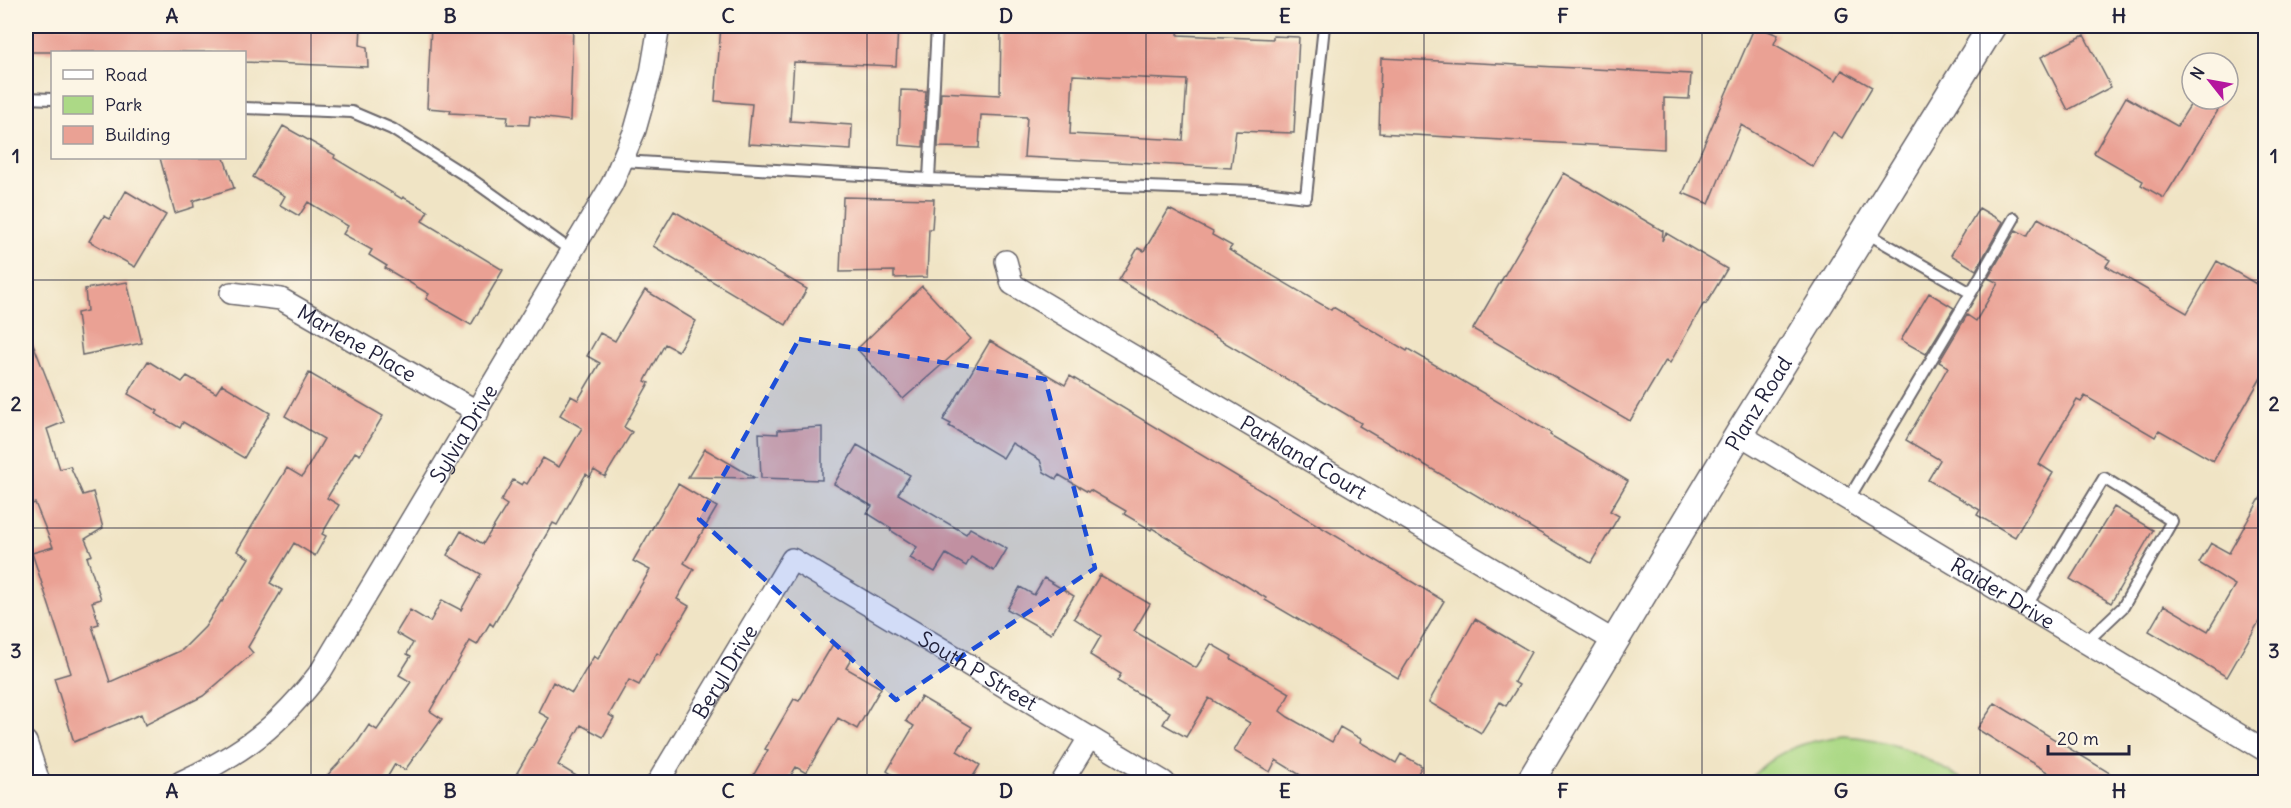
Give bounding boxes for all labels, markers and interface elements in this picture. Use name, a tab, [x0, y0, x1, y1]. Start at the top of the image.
text: A	[166, 3, 179, 28]
text: B	[443, 3, 457, 28]
text: C	[721, 3, 735, 28]
text: D	[999, 3, 1013, 28]
text: E	[1279, 3, 1291, 28]
text: F	[1557, 3, 1569, 28]
text: G	[1834, 3, 1848, 28]
text: H	[2112, 3, 2126, 28]
legend	[51, 51, 246, 159]
north arrow	[2180, 51, 2240, 111]
text: Road	[105, 63, 148, 86]
text: N	[2186, 63, 2209, 83]
text: Park	[105, 93, 142, 116]
text: Building	[105, 123, 170, 146]
text: 1	[12, 143, 20, 168]
text: 1	[2270, 143, 2278, 168]
street label: Marlene Place	[293, 298, 421, 387]
street label: Planz Road	[1719, 351, 1797, 455]
street label: Sylvia Drive	[423, 379, 503, 487]
text: 2	[11, 391, 22, 416]
text: 2	[2269, 391, 2280, 416]
street label: Parkland Court	[1235, 409, 1372, 505]
street label: Raider Drive	[1946, 551, 2060, 634]
street label: Beryl Drive	[686, 619, 763, 723]
street label: South P Street	[914, 625, 1042, 716]
text: 3	[10, 638, 22, 663]
text: 3	[2268, 638, 2280, 663]
scale bar	[2048, 718, 2129, 756]
text: 20 m	[2057, 727, 2099, 750]
text: A	[166, 778, 179, 803]
text: B	[443, 778, 457, 803]
text: C	[721, 778, 735, 803]
text: D	[999, 778, 1013, 803]
text: E	[1279, 778, 1291, 803]
text: F	[1557, 778, 1569, 803]
text: G	[1834, 778, 1848, 803]
text: H	[2112, 778, 2126, 803]

